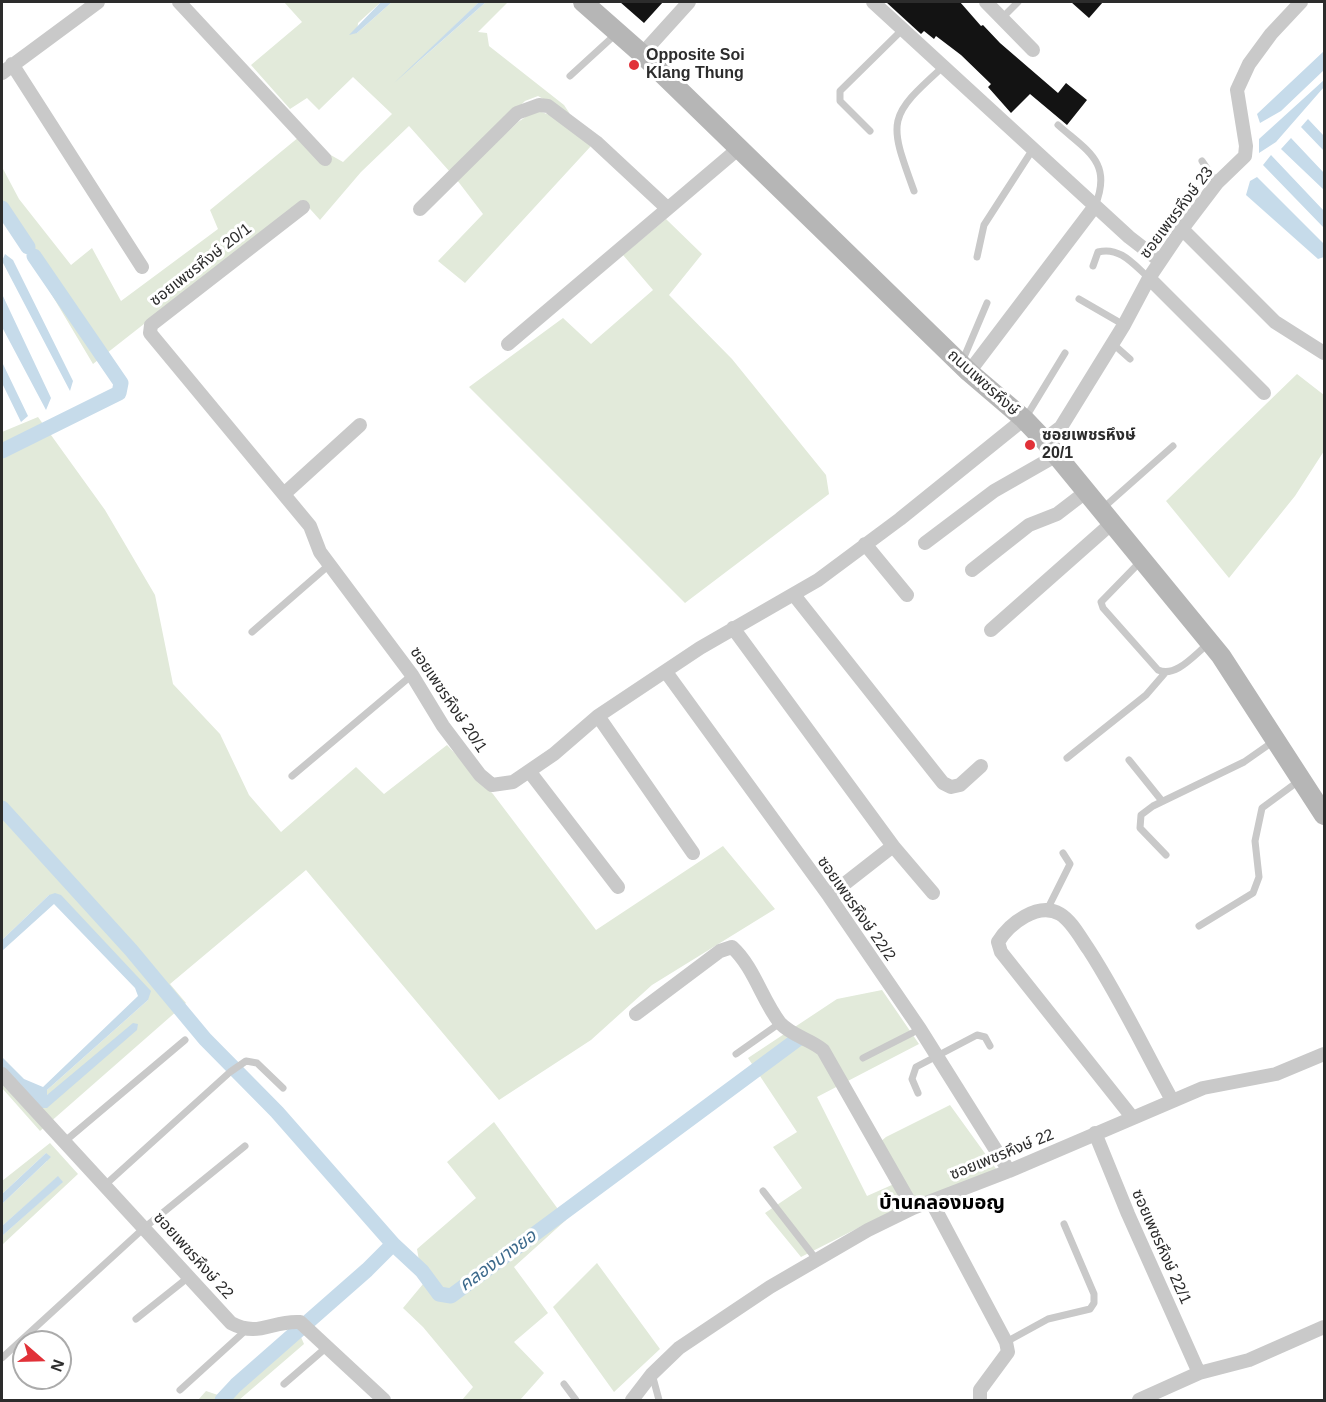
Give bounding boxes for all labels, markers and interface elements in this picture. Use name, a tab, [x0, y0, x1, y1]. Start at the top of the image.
place label: Opposite Soi Klang Thung	[646, 46, 745, 84]
marker: Opposite Soi Klang Thung	[627, 58, 641, 72]
street label: ซอยเพชรหึงษ์ 23	[1136, 163, 1218, 263]
street label: ซอยเพชรหึงษ์ 20/1	[146, 219, 256, 311]
street label: ถนนเพชรหึงษ์	[943, 346, 1023, 420]
place label: ซอยเพชรหึงษ์ 20/1	[1042, 426, 1136, 464]
marker: ซอยเพชรหึงษ์ 20/1	[1023, 438, 1037, 452]
street label: ซอยเพชรหึงษ์ 20/1	[406, 643, 490, 757]
street label: ซอยเพชรหึงษ์ 22/2	[813, 853, 899, 965]
street label: ซอยเพชรหึงษ์ 22	[947, 1125, 1057, 1185]
street label: ซอยเพชรหึงษ์ 22/1	[1127, 1187, 1195, 1307]
district label: บ้านคลองมอญ	[879, 1191, 1005, 1215]
street label: ซอยเพชรหึงษ์ 22	[149, 1209, 237, 1303]
water label: คลองบางยอ	[455, 1226, 541, 1296]
north arrow	[12, 1330, 72, 1390]
text: N	[48, 1357, 67, 1374]

